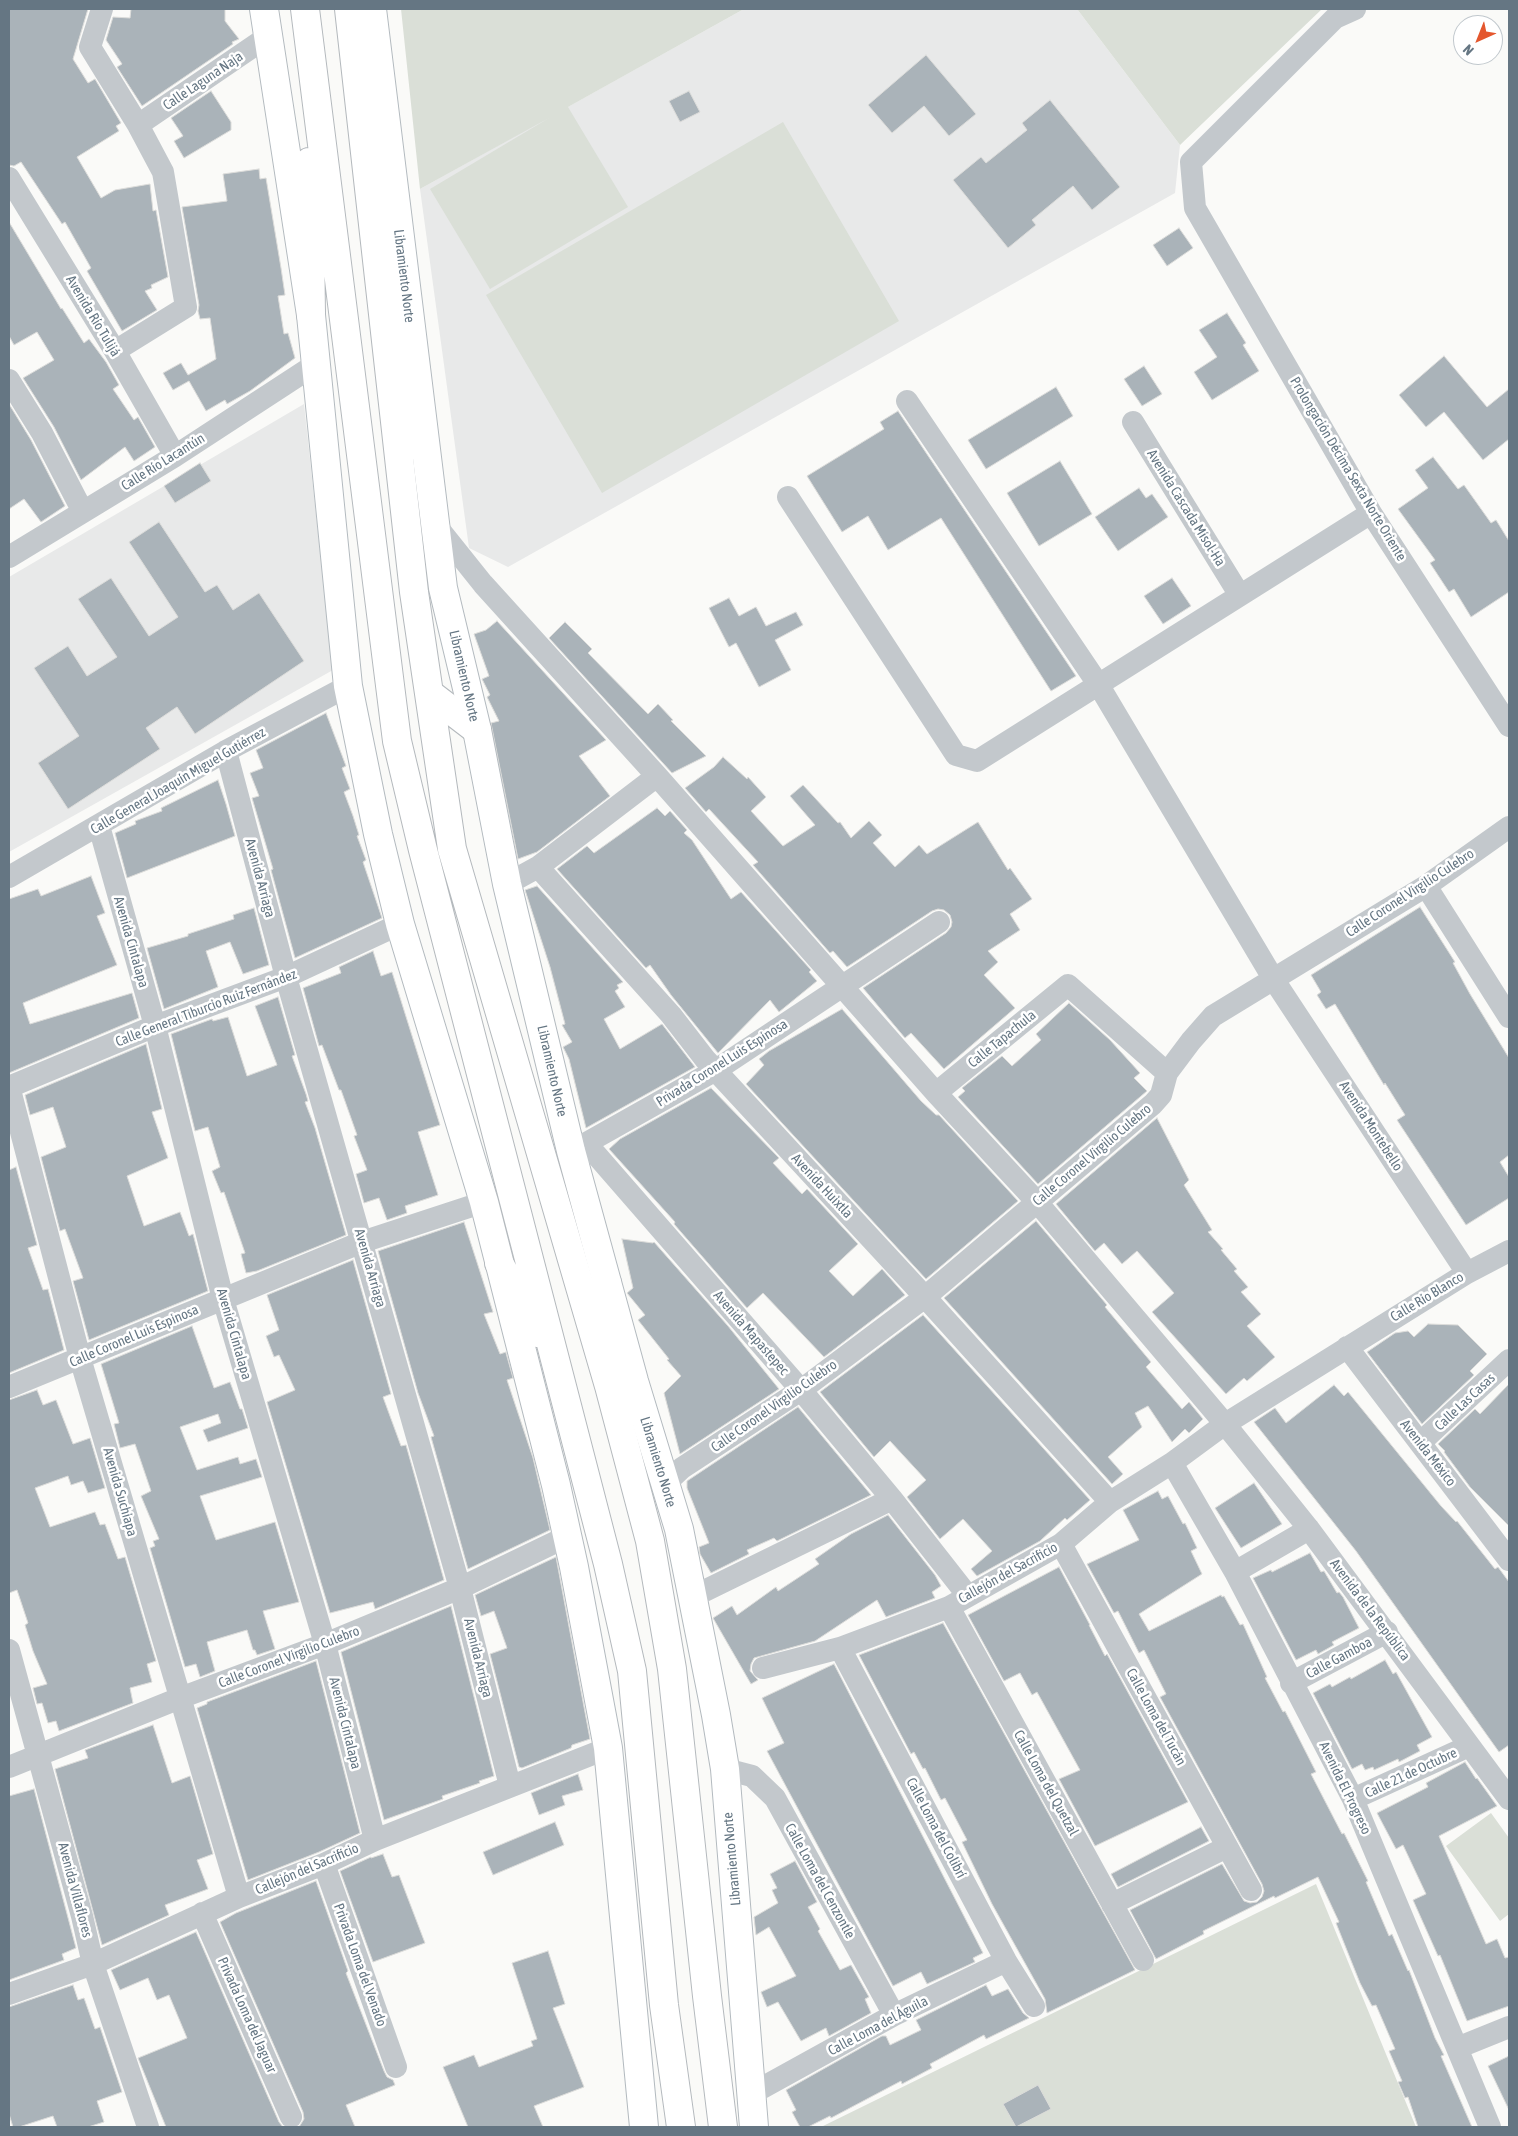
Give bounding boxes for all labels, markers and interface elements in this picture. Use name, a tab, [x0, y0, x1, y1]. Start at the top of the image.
north arrow	[1453, 15, 1503, 65]
text: N	[1460, 41, 1477, 59]
street label: Calle Laguna Naja	[160, 48, 246, 114]
street label: Libramiento Norte	[390, 229, 418, 323]
street label: Avenida Río Tulijá	[62, 272, 124, 360]
street label: Prolongación Décima Sexta Norte Oriente	[1286, 374, 1410, 564]
street label: Calle Río Lacantún	[118, 430, 208, 494]
street label: Avenida Cascada Misol-Ha	[1143, 447, 1229, 569]
street label: Libramiento Norte	[445, 629, 483, 723]
street label: Calle General Joaquín Miguel Gutiérrez	[88, 724, 268, 838]
street label: Avenida Arriaga	[241, 837, 279, 919]
street label: Calle Coronel Virgilio Culebro	[1343, 845, 1477, 941]
street label: Avenida Cintalapa	[110, 894, 152, 990]
street label: Calle General Tiburcio Ruiz Fernández	[113, 966, 299, 1050]
street label: Calle Tapachula	[965, 1007, 1039, 1071]
street label: Privada Coronel Luis Espinosa	[653, 1016, 791, 1110]
street label: Libramiento Norte	[533, 1024, 571, 1118]
street label: Avenida Montebello	[1336, 1078, 1406, 1174]
street label: Calle Coronel Virgilio Culebro	[1029, 1101, 1155, 1209]
street label: Avenida Huixtla	[788, 1150, 856, 1222]
street label: Avenida Arriaga	[351, 1227, 389, 1309]
street label: Calle Río Blanco	[1387, 1269, 1467, 1325]
street label: Avenida Cintalapa	[213, 1286, 255, 1382]
street label: Avenida Mapastepec	[710, 1287, 792, 1379]
street label: Calle Coronel Luis Espinosa	[67, 1301, 201, 1371]
street label: Calle Coronel Virgilio Culebro	[708, 1356, 840, 1456]
street label: Calle Las Casas	[1431, 1370, 1499, 1434]
street label: Libramiento Norte	[636, 1415, 680, 1509]
street label: Avenida México	[1397, 1416, 1459, 1490]
street label: Avenida Suchiapa	[99, 1446, 141, 1538]
street label: Callejón del Sacrificio	[956, 1539, 1060, 1607]
street label: Avenida de la República	[1326, 1556, 1414, 1664]
street label: Avenida Arriaga	[460, 1617, 496, 1699]
street label: Calle Coronel Virgilio Culebro	[216, 1622, 362, 1692]
street label: Calle Gamboa	[1303, 1634, 1375, 1682]
street label: Calle Loma del Tucán	[1122, 1666, 1190, 1768]
street label: Avenida Cintalapa	[325, 1675, 365, 1771]
street label: Calle Loma del Quetzal	[1010, 1727, 1082, 1839]
street label: Avenida El Progreso	[1315, 1739, 1375, 1837]
street label: Calle 21 de Octubre	[1362, 1744, 1460, 1802]
street label: Calle Loma del Colibrí	[902, 1775, 970, 1881]
street label: Libramiento Norte	[720, 1812, 744, 1906]
street label: Calle Loma del Cenzontle	[781, 1820, 859, 1942]
street label: Callejón del Sacrificio	[253, 1840, 361, 1898]
street label: Avenida Villaflores	[54, 1841, 96, 1939]
street label: Privada Loma del Venado	[330, 1901, 390, 2029]
street label: Privada Loma del Jaguar	[214, 1955, 280, 2075]
street label: Calle Loma del Águila	[825, 1993, 931, 2059]

